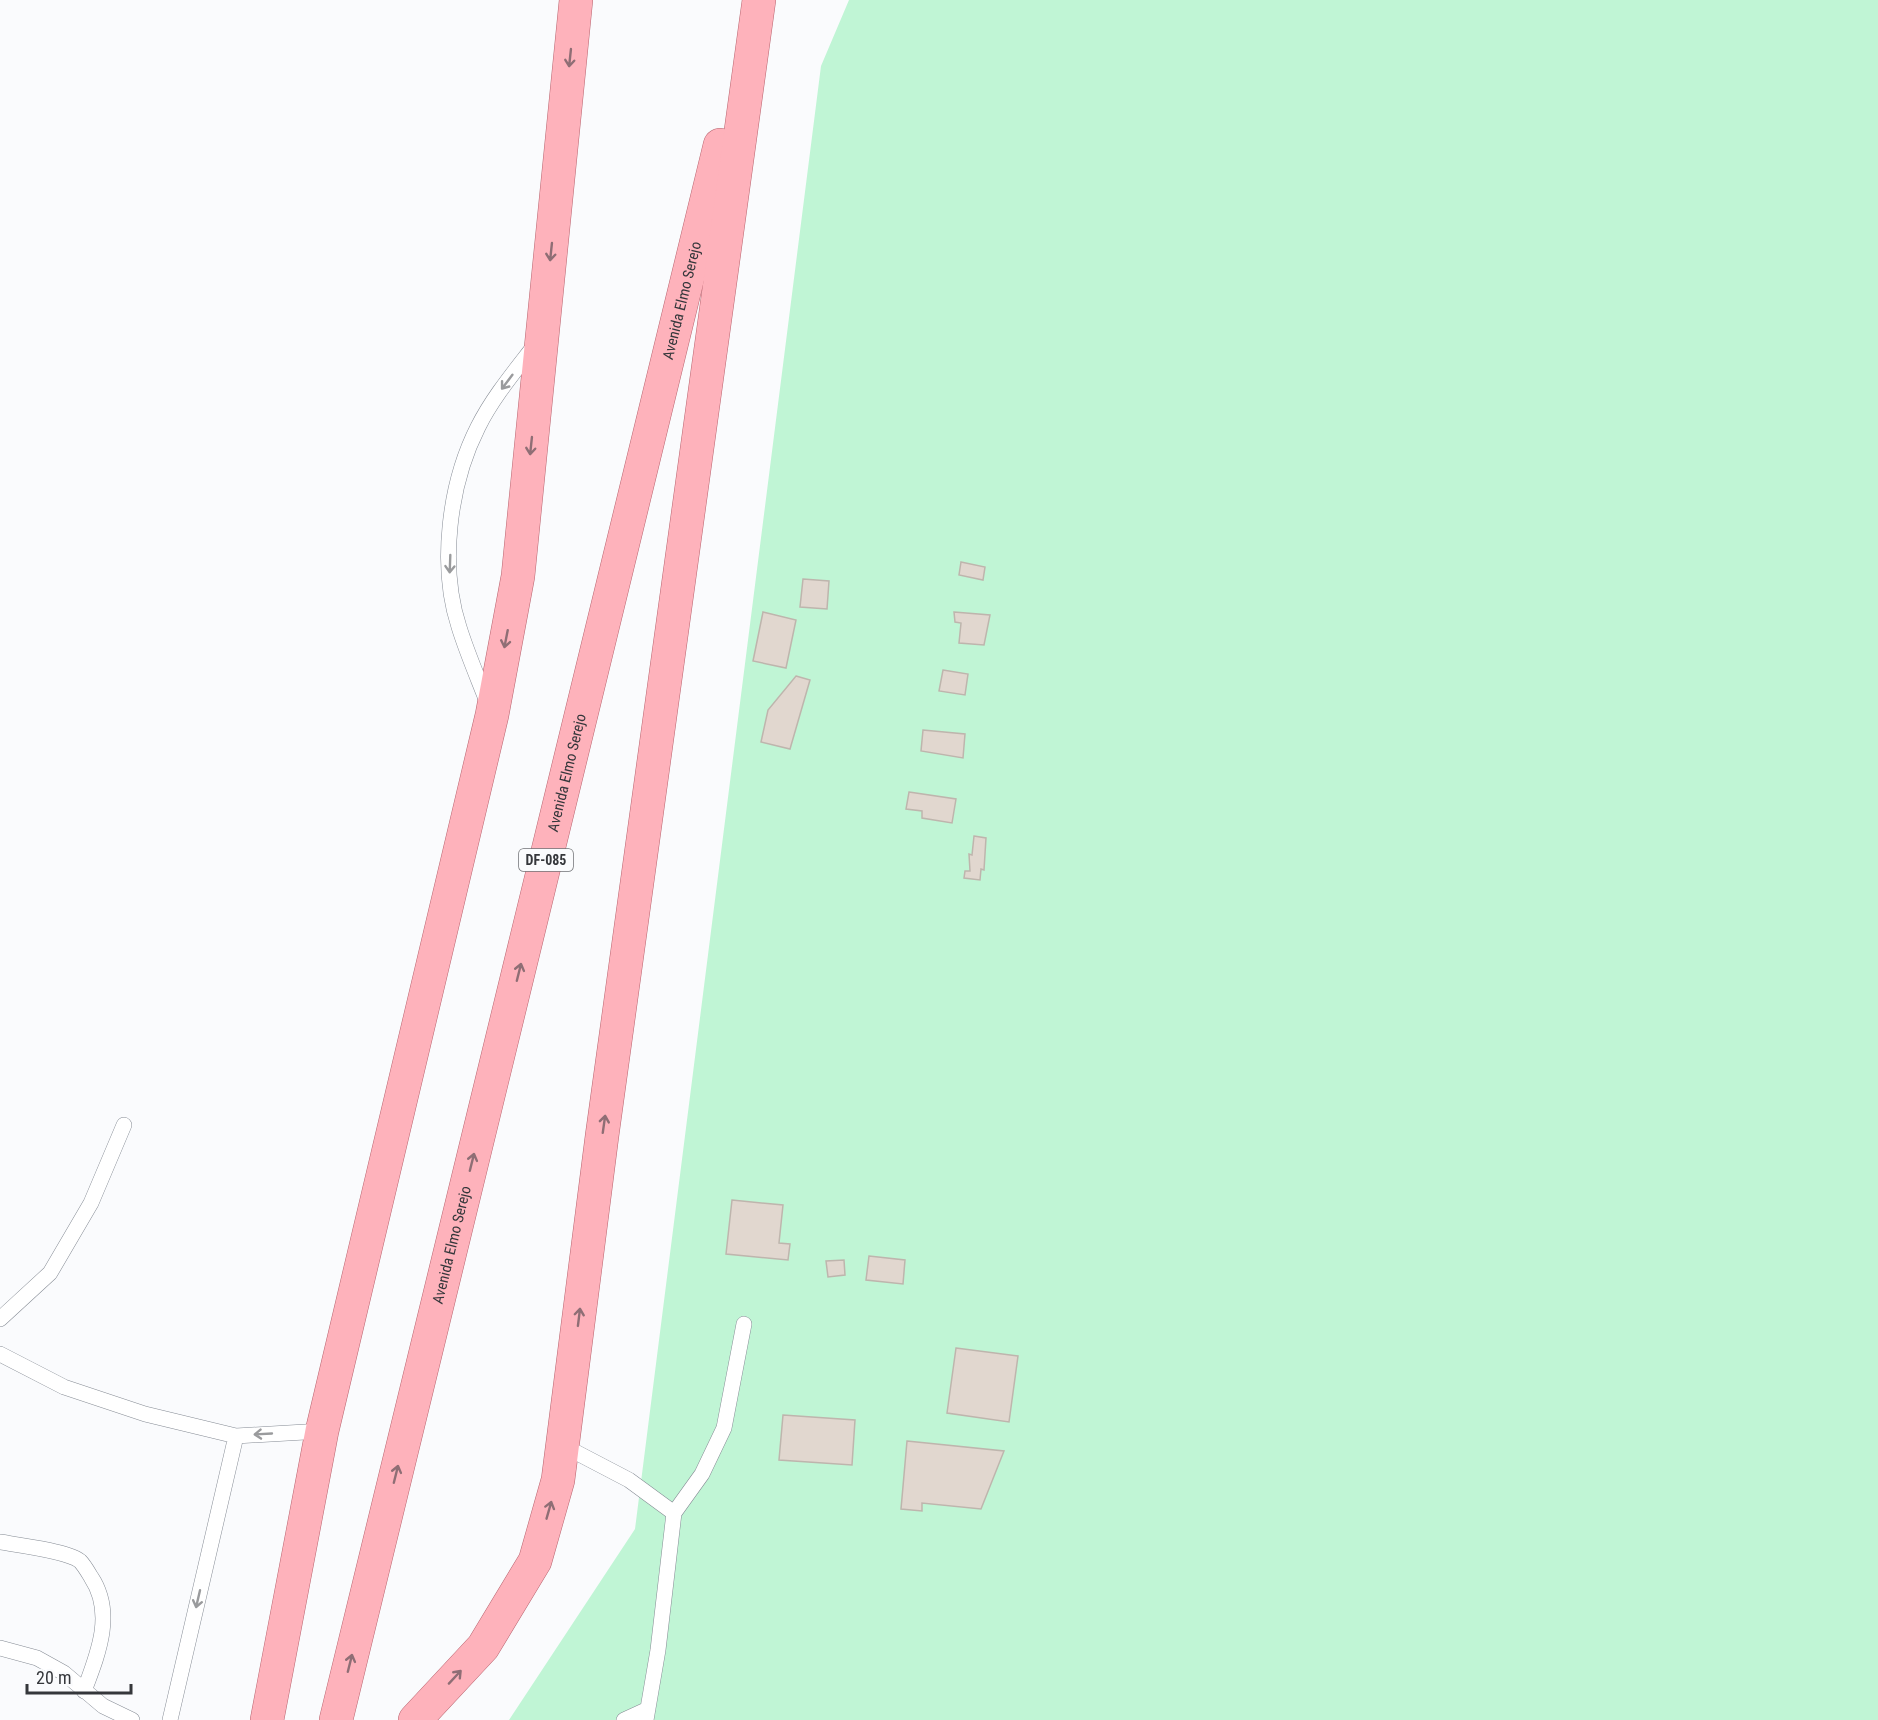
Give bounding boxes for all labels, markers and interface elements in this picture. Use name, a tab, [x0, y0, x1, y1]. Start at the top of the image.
one-way arrow	[564, 48, 575, 68]
street label: Avenida Elmo Serejo	[659, 240, 705, 361]
one-way arrow	[545, 242, 556, 262]
one-way arrow	[501, 374, 513, 390]
one-way arrow	[525, 436, 536, 456]
one-way arrow	[444, 554, 456, 574]
one-way arrow	[500, 629, 511, 649]
street label: Avenida Elmo Serejo	[544, 712, 590, 834]
road number: DF-085	[519, 849, 573, 871]
one-way arrow	[513, 963, 525, 982]
one-way arrow	[599, 1114, 610, 1134]
one-way arrow	[467, 1153, 479, 1172]
street label: Avenida Elmo Serejo	[429, 1184, 475, 1306]
one-way arrow	[573, 1308, 584, 1328]
one-way arrow	[254, 1429, 274, 1440]
one-way arrow	[391, 1464, 403, 1483]
one-way arrow	[544, 1500, 556, 1519]
one-way arrow	[192, 1590, 204, 1609]
one-way arrow	[345, 1654, 357, 1673]
scale bar	[27, 1657, 130, 1695]
text: 20 m	[36, 1667, 71, 1688]
one-way arrow	[448, 1670, 462, 1685]

